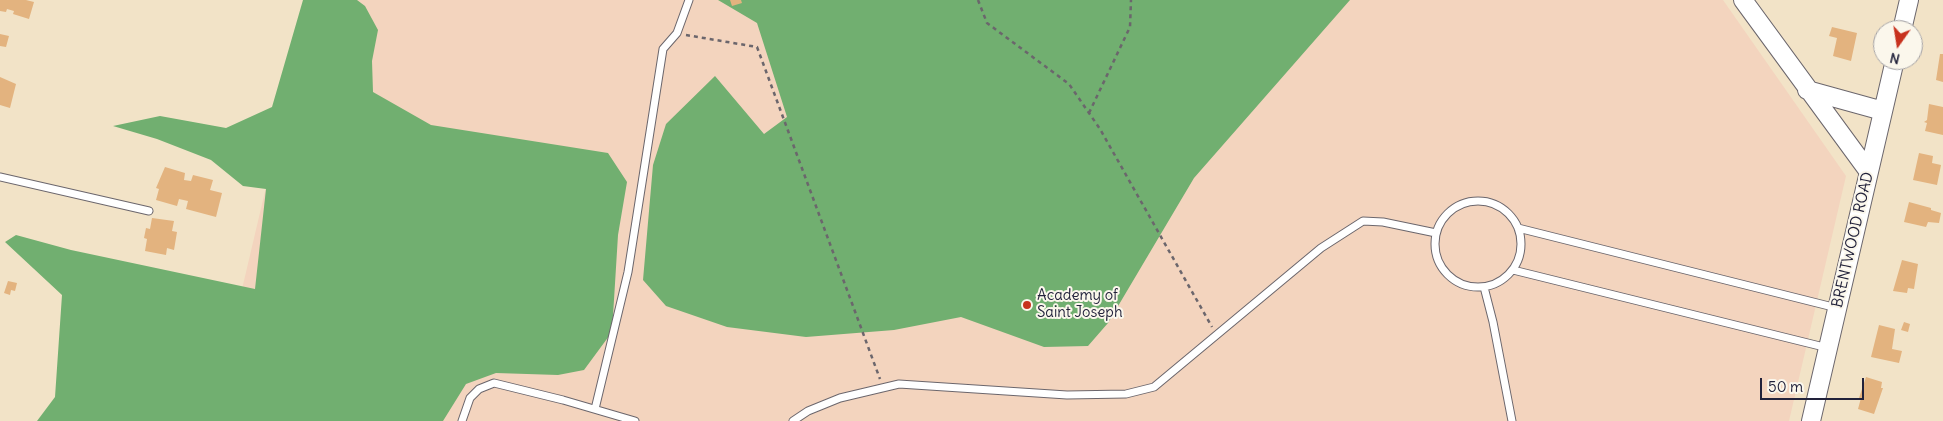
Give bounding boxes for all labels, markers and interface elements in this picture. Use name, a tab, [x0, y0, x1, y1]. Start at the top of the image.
north arrow	[1873, 20, 1923, 70]
text: N	[1888, 49, 1902, 69]
street label: BRENTWOOD ROAD	[1829, 170, 1877, 310]
place label: Academy of Saint Joseph	[1037, 287, 1123, 322]
marker: Academy of Saint Joseph	[1021, 299, 1033, 311]
scale bar	[1763, 368, 1867, 400]
text: 50 m	[1768, 377, 1803, 396]

